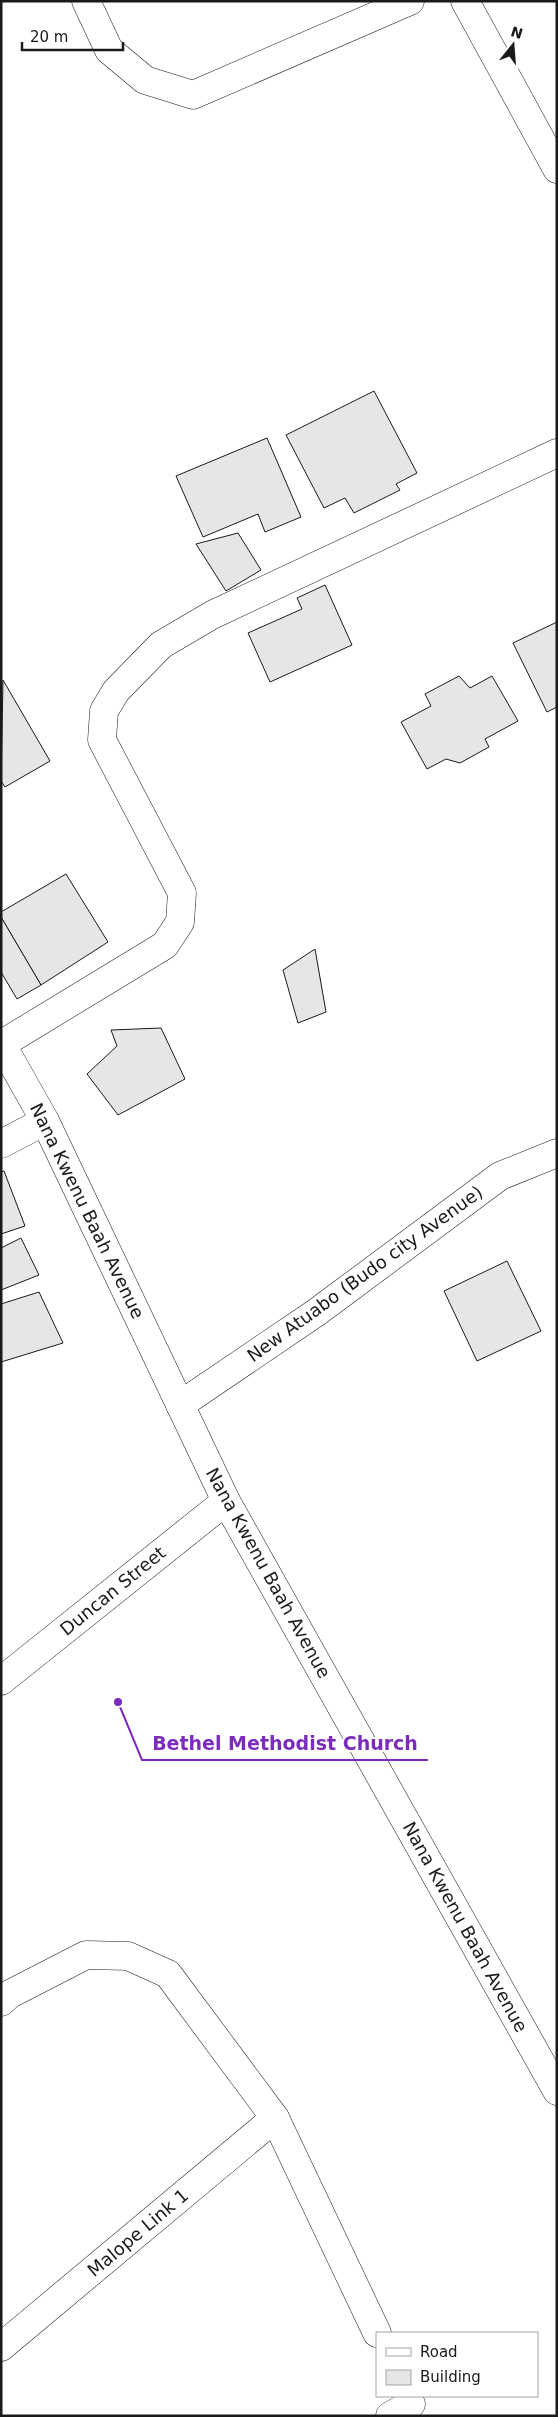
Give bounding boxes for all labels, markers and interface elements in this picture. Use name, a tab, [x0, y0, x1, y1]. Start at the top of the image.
scale bar	[22, 20, 124, 52]
north arrow	[488, 20, 538, 70]
text: N	[509, 23, 525, 42]
text: 20 m	[30, 28, 68, 46]
street label: Nana Kwenu Baah Avenue	[26, 1100, 149, 1322]
street label: New Atuabo (Budo city Avenue)	[243, 1181, 486, 1366]
street label: Nana Kwenu Baah Avenue	[202, 1464, 335, 1682]
street label: Duncan Street	[56, 1542, 170, 1640]
callout: Bethel Methodist Church	[142, 1726, 428, 1760]
text: Bethel Methodist Church	[152, 1732, 418, 1754]
street label: Nana Kwenu Baah Avenue	[399, 1818, 532, 2036]
street label: Malope Link 1	[83, 2184, 192, 2281]
legend	[376, 2332, 538, 2397]
text: Road	[420, 2343, 458, 2361]
text: Building	[420, 2368, 481, 2386]

